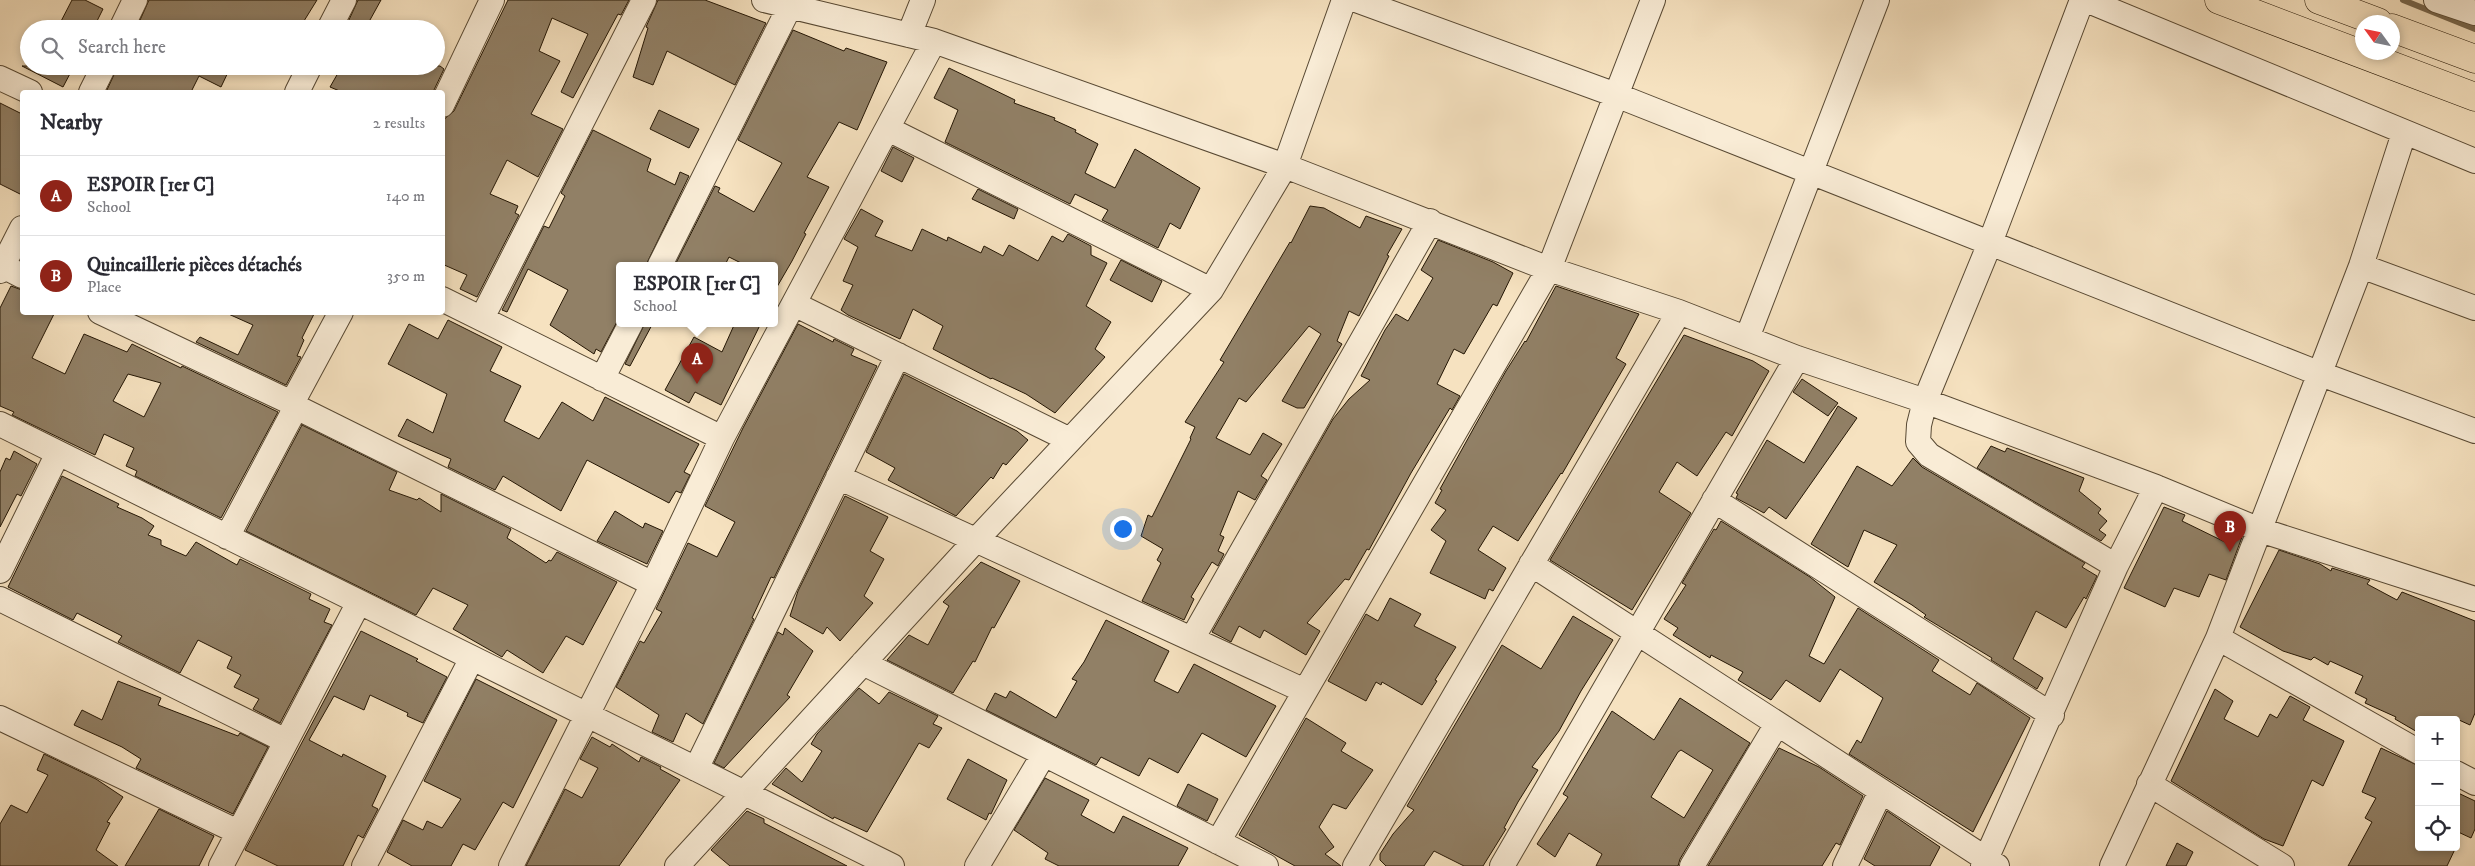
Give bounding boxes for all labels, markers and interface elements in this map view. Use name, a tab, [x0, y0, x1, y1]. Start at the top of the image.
north arrow	[2355, 15, 2400, 60]
search box	[20, 20, 445, 75]
icon: search	[38, 34, 66, 62]
text: Search here	[78, 36, 166, 59]
text: Nearby	[40, 110, 102, 136]
text: 2 results	[373, 113, 425, 133]
text: ESPOIR [1er C]	[87, 174, 215, 197]
text: A	[51, 186, 61, 206]
text: 140 m	[386, 186, 425, 206]
text: School	[87, 197, 131, 217]
text: Quincaillerie pièces détachés	[87, 254, 302, 277]
popup	[616, 262, 778, 327]
text: B	[51, 266, 61, 286]
text: 350 m	[387, 266, 425, 286]
text: ESPOIR [1er C]	[633, 273, 761, 296]
text: Place	[87, 277, 121, 297]
text: School	[633, 296, 677, 316]
pin: A	[681, 343, 713, 384]
pin: B	[2214, 511, 2246, 552]
your location	[1110, 516, 1136, 542]
map controls	[2415, 716, 2460, 851]
button: +	[2415, 716, 2460, 761]
button: −	[2415, 761, 2460, 806]
button: locate	[2415, 806, 2460, 851]

